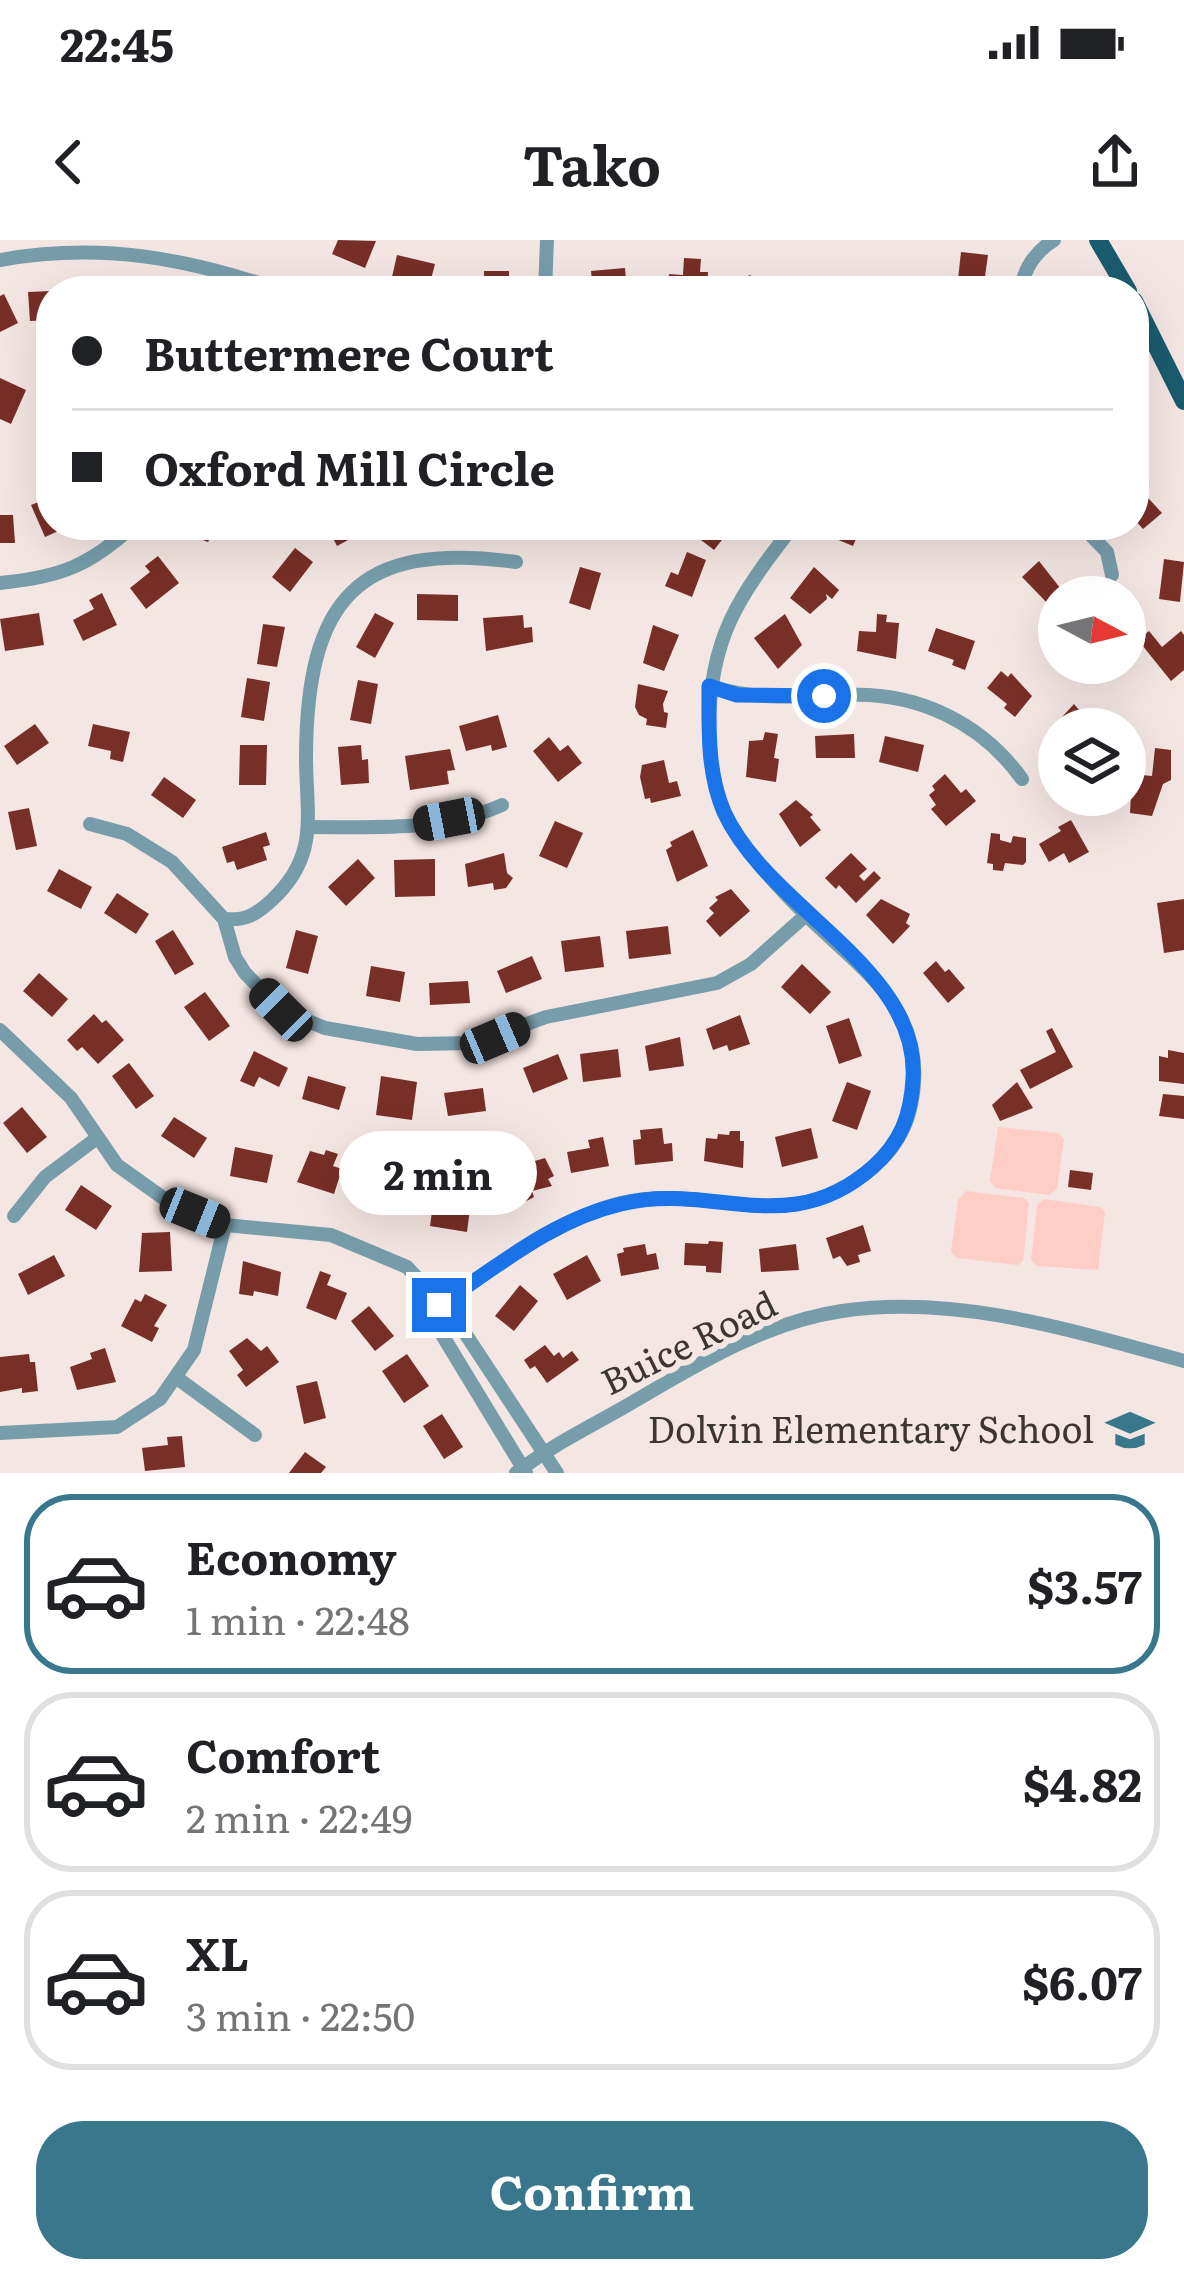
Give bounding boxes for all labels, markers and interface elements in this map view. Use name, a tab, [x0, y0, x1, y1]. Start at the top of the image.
text: 22:45	[60, 9, 174, 76]
text: Tako	[523, 122, 661, 203]
icon: back	[36, 129, 102, 195]
icon: share	[1082, 129, 1148, 195]
text: Buttermere Court	[144, 318, 554, 385]
text: Oxford Mill Circle	[144, 433, 555, 500]
north arrow	[1038, 576, 1146, 684]
map controls	[1038, 576, 1146, 816]
route start	[797, 669, 851, 723]
button: layers	[1038, 708, 1146, 816]
car	[410, 794, 488, 844]
car	[243, 972, 319, 1048]
car	[455, 1007, 535, 1069]
callout: 2 min	[340, 1131, 538, 1215]
text: 2 min	[384, 1144, 492, 1202]
car	[155, 1183, 235, 1243]
street label: Buice Road	[591, 1275, 785, 1406]
route end	[412, 1278, 466, 1332]
place label: Dolvin Elementary School	[647, 1401, 1094, 1454]
school or university icon: Dolvin Elementary School	[1105, 1405, 1155, 1455]
text: Economy	[186, 1522, 397, 1589]
icon: car	[42, 1530, 150, 1638]
text: $3.57	[1027, 1551, 1142, 1618]
text: 1 min · 22:48	[186, 1589, 410, 1647]
text: Comfort	[186, 1720, 380, 1787]
icon: car	[42, 1728, 150, 1836]
text: $4.82	[1023, 1749, 1142, 1816]
text: 2 min · 22:49	[186, 1787, 412, 1845]
text: XL	[186, 1918, 249, 1985]
icon: car	[42, 1926, 150, 2034]
text: $6.07	[1022, 1947, 1142, 2014]
text: 3 min · 22:50	[186, 1985, 415, 2043]
button: Confirm	[36, 2121, 1148, 2259]

